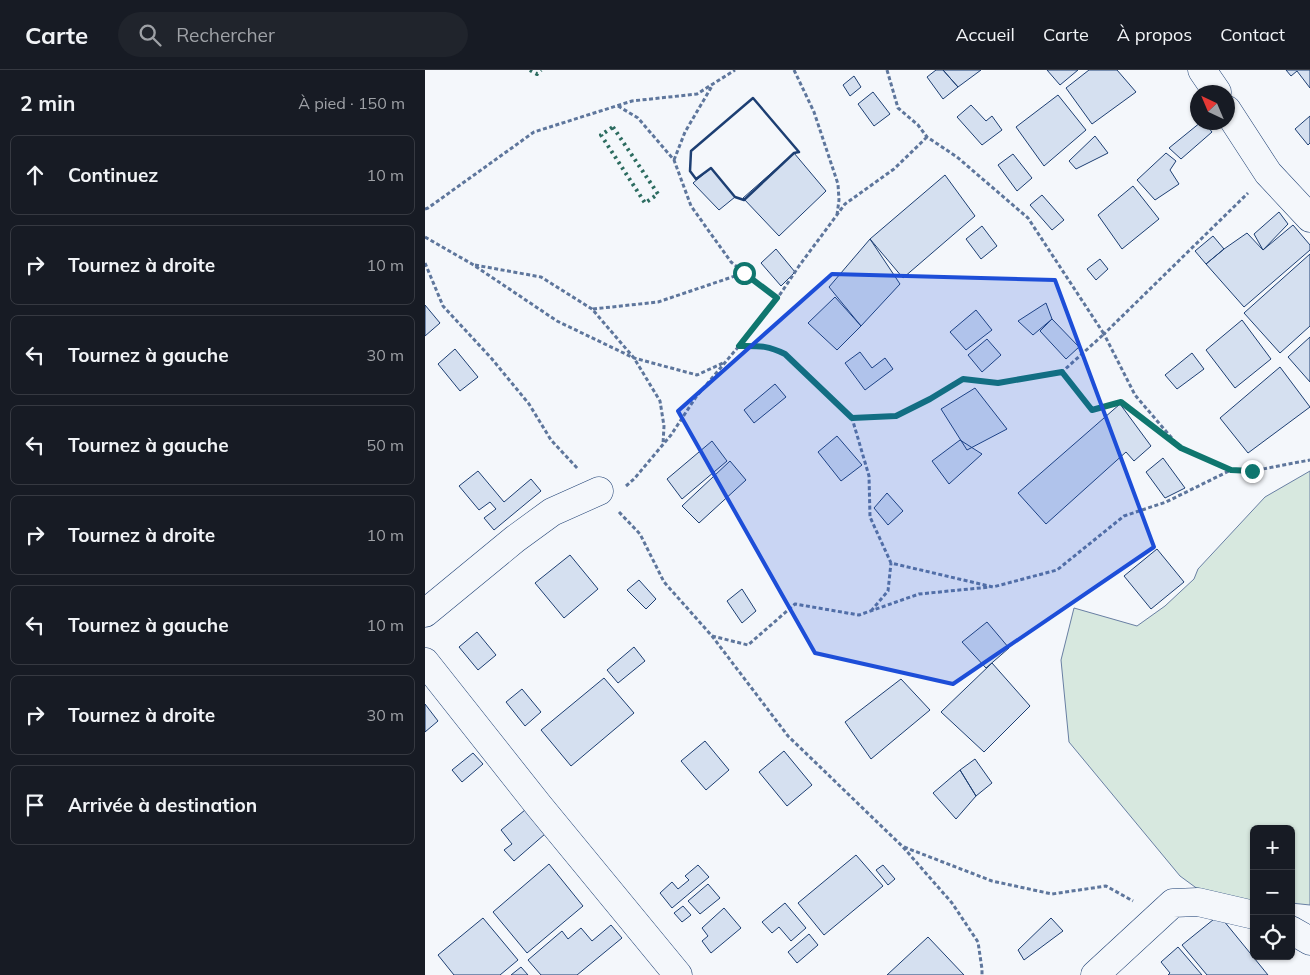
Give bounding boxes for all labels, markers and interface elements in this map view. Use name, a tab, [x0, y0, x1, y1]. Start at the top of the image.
search box	[118, 12, 468, 57]
text: Carte	[25, 20, 88, 50]
icon: search	[136, 21, 164, 49]
text: Rechercher	[176, 23, 275, 47]
text: Accueil	[955, 23, 1015, 46]
text: Carte	[1043, 23, 1089, 46]
text: À propos	[1117, 23, 1192, 46]
text: Contact	[1220, 23, 1285, 46]
north arrow	[1190, 85, 1235, 130]
text: 2 min	[20, 90, 75, 116]
text: À pied · 150 m	[298, 93, 405, 113]
icon: ahead	[21, 161, 49, 189]
text: Continuez	[68, 163, 158, 187]
text: 10 m	[367, 165, 404, 185]
icon: right	[21, 251, 49, 279]
text: Tournez à droite	[68, 253, 215, 277]
text: 10 m	[367, 255, 404, 275]
route start	[733, 262, 756, 285]
icon: left	[21, 341, 49, 369]
text: Tournez à gauche	[68, 343, 229, 367]
text: 30 m	[367, 345, 404, 365]
icon: left	[21, 431, 49, 459]
text: Tournez à gauche	[68, 433, 229, 457]
text: 50 m	[367, 435, 404, 455]
route end	[1241, 460, 1264, 483]
icon: right	[21, 521, 49, 549]
text: Tournez à droite	[68, 523, 215, 547]
text: 10 m	[367, 525, 404, 545]
icon: left	[21, 611, 49, 639]
text: Tournez à gauche	[68, 613, 229, 637]
text: 10 m	[367, 615, 404, 635]
icon: right	[21, 701, 49, 729]
text: Tournez à droite	[68, 703, 215, 727]
text: 30 m	[367, 705, 404, 725]
icon: arrive	[21, 791, 49, 819]
text: Arrivée à destination	[68, 793, 257, 817]
map controls	[1250, 825, 1295, 960]
button: +	[1250, 825, 1295, 870]
button: −	[1250, 870, 1295, 915]
button: locate	[1250, 915, 1295, 960]

